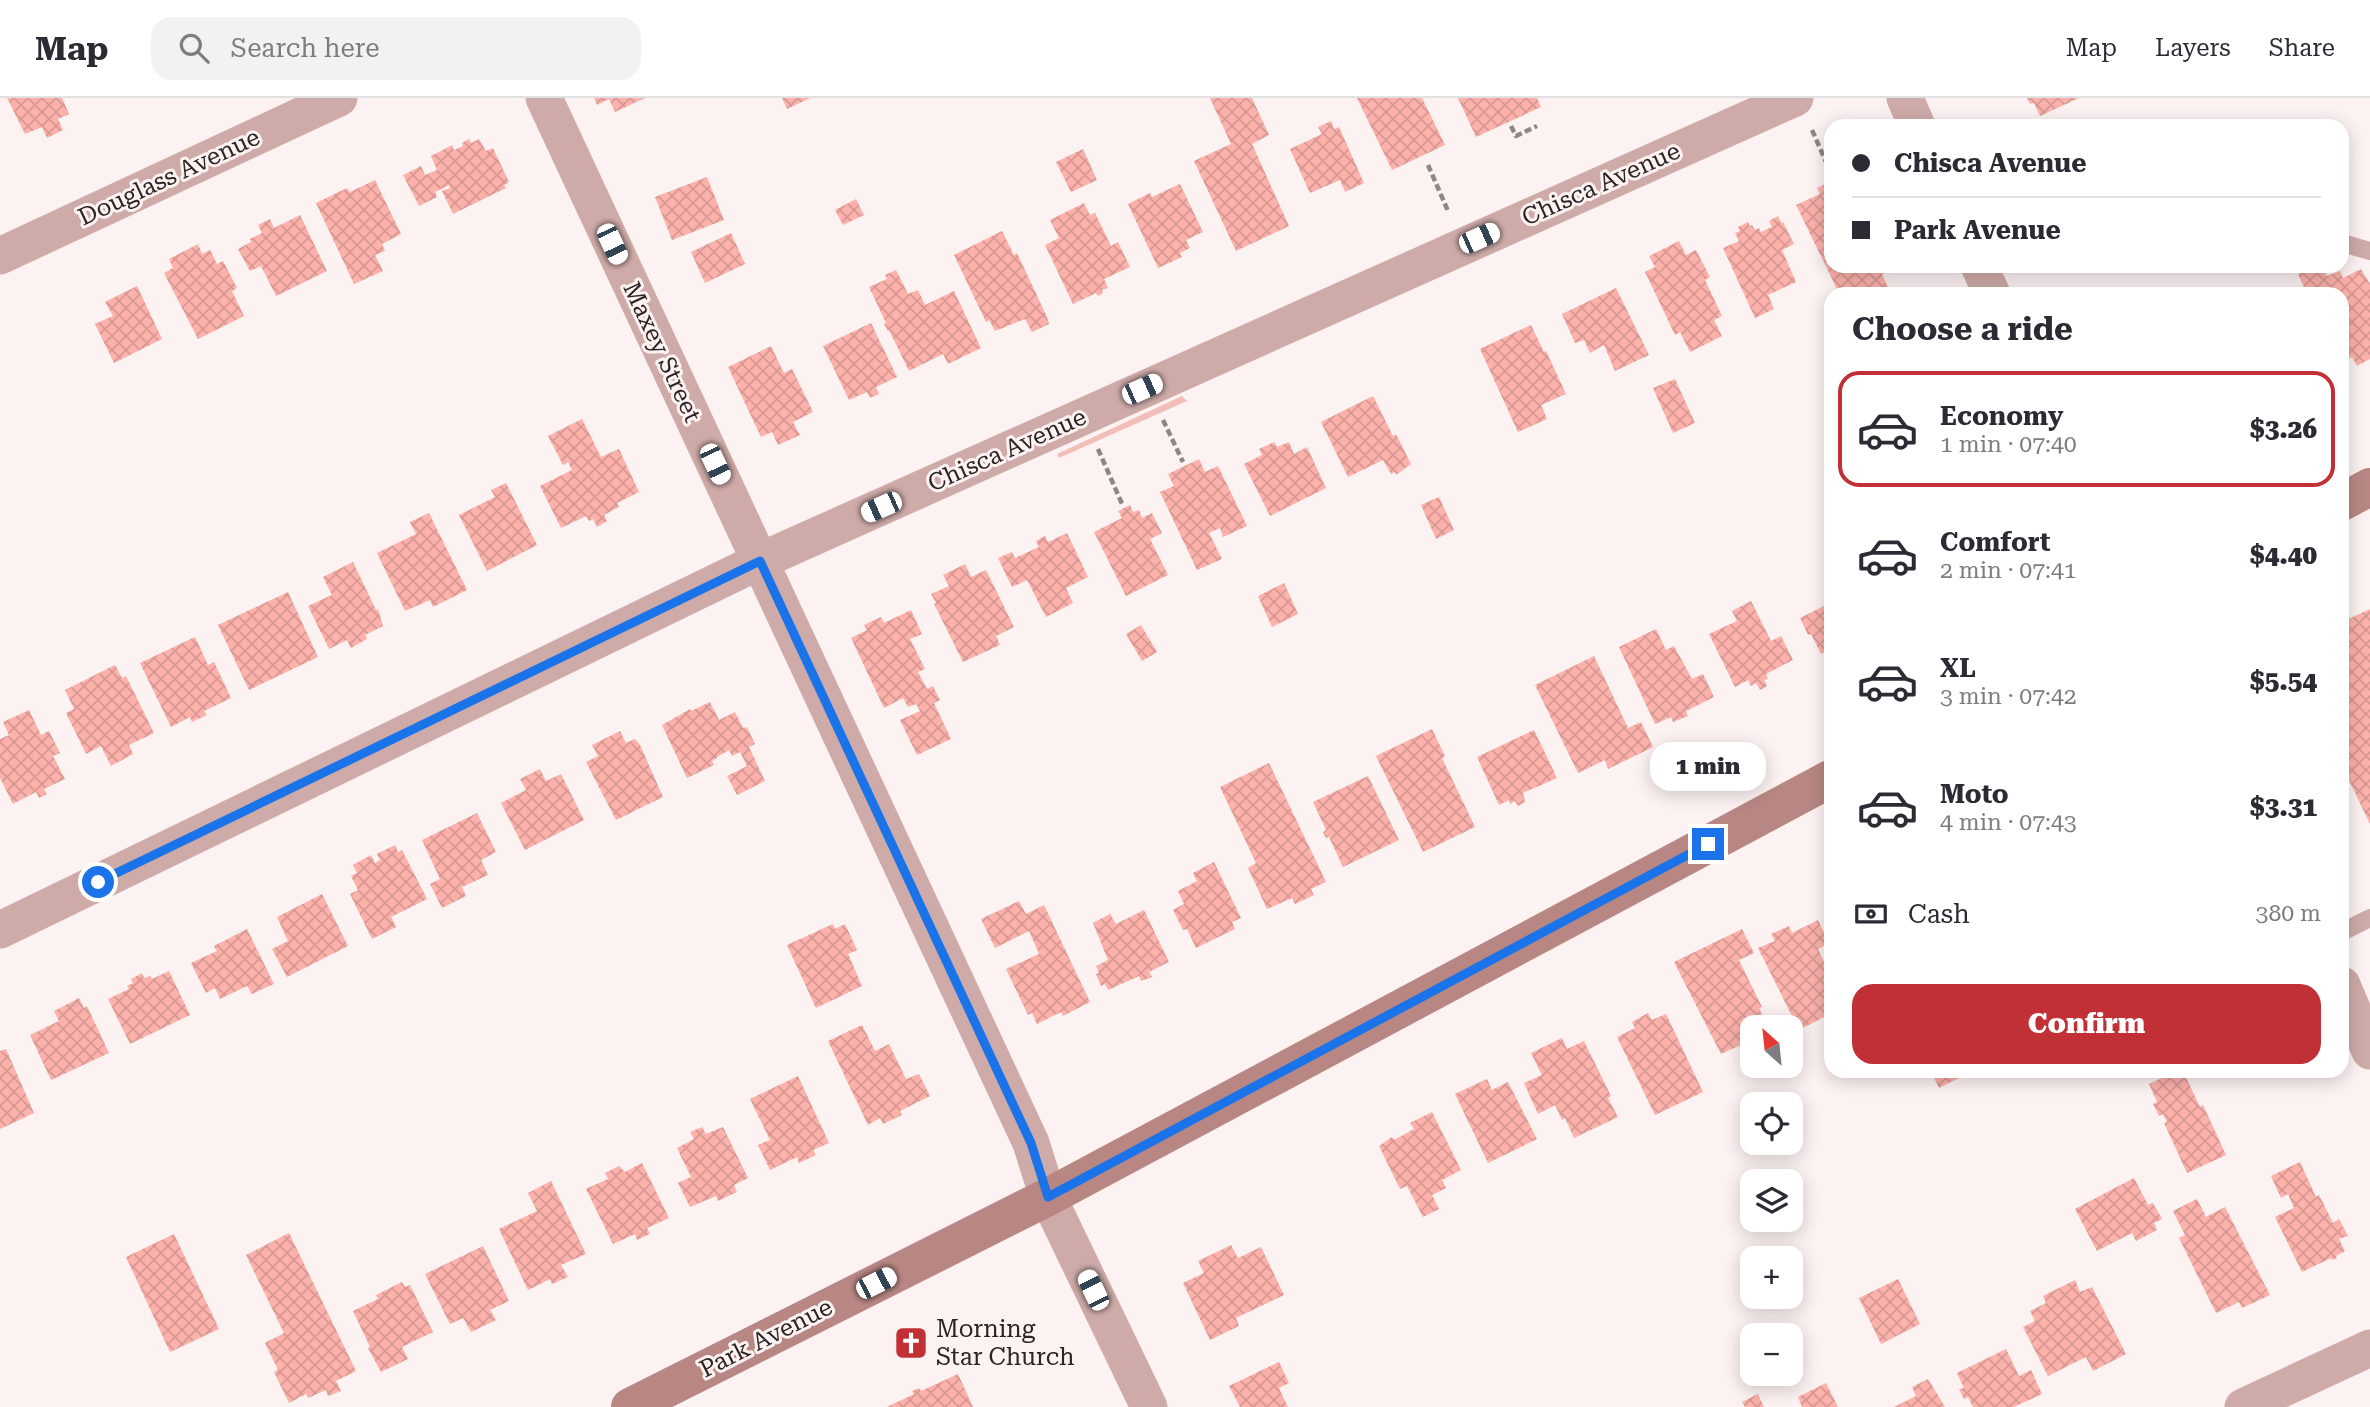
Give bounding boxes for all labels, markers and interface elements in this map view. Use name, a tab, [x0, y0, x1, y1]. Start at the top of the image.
search box	[151, 17, 641, 80]
text: Map	[35, 29, 109, 68]
icon: search	[175, 29, 213, 67]
text: Search here	[231, 33, 380, 63]
text: Map	[2066, 34, 2117, 62]
text: Layers	[2155, 34, 2231, 62]
text: Share	[2269, 34, 2335, 62]
street label: Douglass Avenue	[74, 123, 264, 231]
street label: Chisca Avenue	[1518, 137, 1684, 231]
text: Chisca Avenue	[1894, 148, 2086, 178]
text: Park Avenue	[1894, 215, 2061, 245]
car	[1456, 220, 1503, 256]
car	[594, 221, 631, 267]
street label: Maxey Street	[617, 277, 707, 427]
text: Choose a ride	[1852, 310, 2073, 348]
car	[1119, 371, 1166, 407]
icon: car	[1856, 398, 1919, 461]
text: Economy	[1940, 401, 2063, 431]
street label: Chisca Avenue	[924, 403, 1090, 497]
text: $3.26	[2250, 414, 2317, 444]
text: 1 min · 07:40	[1940, 431, 2077, 458]
car	[697, 441, 734, 487]
car	[858, 489, 905, 525]
icon: car	[1856, 524, 1919, 587]
text: Comfort	[1940, 527, 2050, 557]
text: $4.40	[2250, 540, 2317, 570]
text: 2 min · 07:41	[1940, 557, 2077, 584]
icon: car	[1856, 650, 1919, 713]
text: XL	[1940, 653, 1976, 683]
text: $5.54	[2250, 666, 2317, 696]
text: 3 min · 07:42	[1940, 683, 2077, 710]
callout: 1 min	[1650, 742, 1766, 792]
text: 1 min	[1676, 753, 1740, 780]
icon: car	[1856, 776, 1919, 839]
text: Moto	[1940, 779, 2009, 809]
text: $3.31	[2250, 792, 2317, 822]
text: 4 min · 07:43	[1940, 809, 2077, 836]
route end	[1692, 828, 1724, 860]
route start	[82, 866, 114, 898]
icon: cash	[1852, 895, 1890, 933]
text: Cash	[1908, 899, 1970, 929]
text: 380 m	[2256, 900, 2321, 927]
button: Confirm	[1852, 984, 2321, 1064]
north arrow	[1740, 1015, 1802, 1078]
map controls	[1740, 1015, 1803, 1386]
button: locate	[1740, 1092, 1803, 1155]
button: layers	[1740, 1169, 1803, 1232]
button: +	[1740, 1246, 1803, 1309]
car	[853, 1264, 900, 1302]
car	[1075, 1267, 1112, 1313]
street label: Park Avenue	[695, 1293, 837, 1383]
place label: Morning Star Church	[936, 1315, 1075, 1371]
button: −	[1740, 1323, 1803, 1386]
church icon: Morning Star Church	[892, 1324, 930, 1362]

